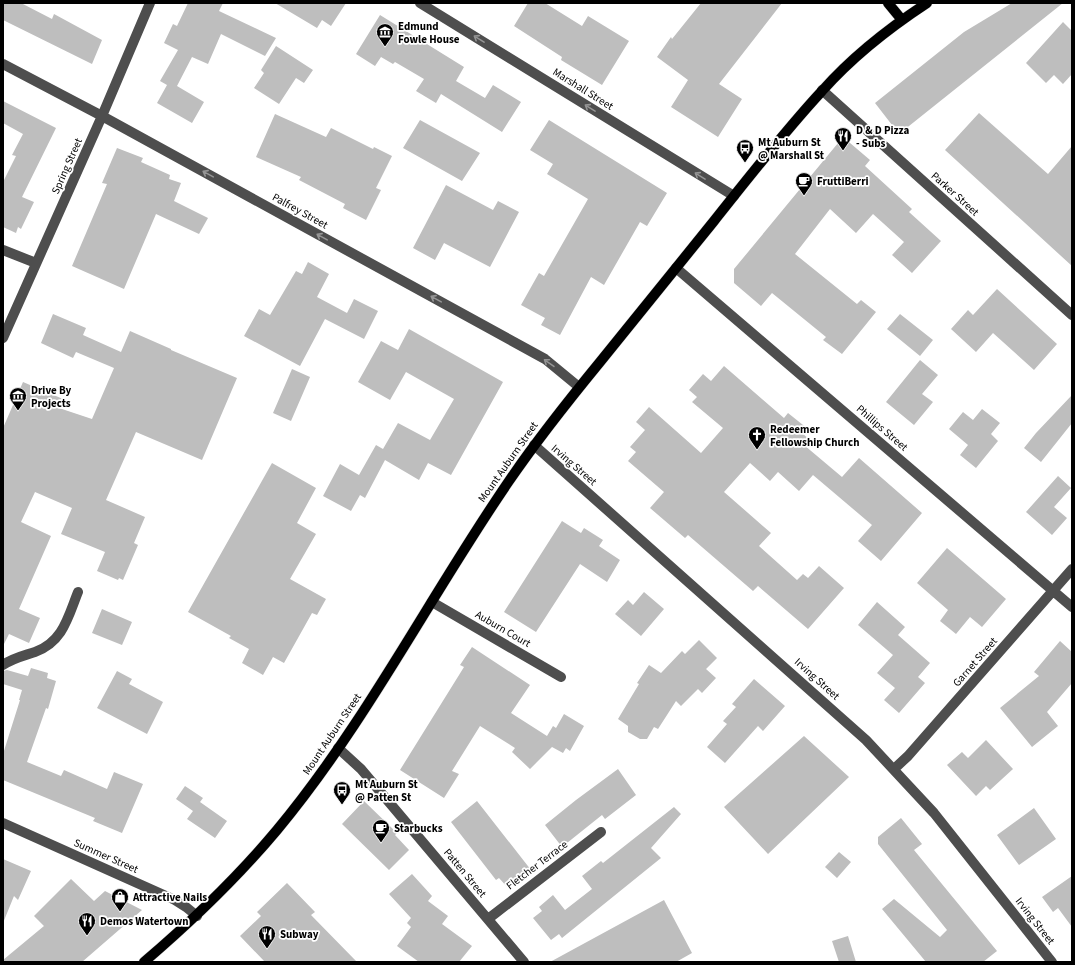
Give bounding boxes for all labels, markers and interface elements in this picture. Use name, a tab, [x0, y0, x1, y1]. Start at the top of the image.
place label: Edmund Fowle House	[398, 19, 460, 47]
museum icon: Edmund Fowle House	[375, 22, 395, 47]
one-way arrow	[473, 35, 485, 43]
street label: Marshall Street	[550, 64, 616, 114]
one-way arrow	[584, 103, 596, 111]
place label: D & D Pizza - Subs	[856, 123, 909, 151]
restaurant icon: D & D Pizza - Subs	[833, 126, 853, 151]
street label: Spring Street	[48, 135, 86, 196]
place label: Mt Auburn St @ Marshall St	[758, 135, 825, 163]
bus stop icon: Mt Auburn St @ Marshall St	[735, 138, 755, 163]
street label: Parker Street	[928, 169, 982, 220]
one-way arrow	[202, 170, 214, 177]
one-way arrow	[694, 171, 706, 179]
cafe icon: FruttiBerri	[794, 171, 814, 196]
place label: FruttiBerri	[817, 174, 869, 189]
street label: Palfrey Street	[269, 190, 331, 233]
one-way arrow	[316, 232, 328, 240]
one-way arrow	[430, 295, 442, 303]
one-way arrow	[544, 359, 555, 367]
place label: Drive By Projects	[31, 383, 71, 411]
museum icon: Drive By Projects	[8, 386, 28, 411]
street label: Phillips Street	[853, 401, 911, 455]
street label: Mount Auburn Street	[474, 418, 542, 505]
place label: Redeemer Fellowship Church	[770, 422, 859, 450]
church icon: Redeemer Fellowship Church	[747, 425, 767, 450]
street label: Irving Street	[548, 441, 600, 489]
street label: Auburn Court	[473, 607, 534, 651]
street label: Garnet Street	[949, 634, 1001, 690]
street label: Irving Street	[791, 655, 843, 704]
street label: Mount Auburn Street	[299, 690, 365, 778]
place label: Mt Auburn St @ Patten St	[355, 777, 419, 805]
bus stop icon: Mt Auburn St @ Patten St	[332, 780, 352, 805]
cafe icon: Starbucks	[371, 818, 391, 843]
place label: Starbucks	[394, 821, 443, 836]
street label: Summer Street	[71, 835, 141, 877]
street label: Fletcher Terrace	[503, 837, 571, 893]
street label: Patten Street	[440, 845, 490, 901]
shop icon: Attractive Nails	[110, 887, 130, 912]
place label: Attractive Nails	[132, 890, 207, 905]
street label: Irving Street	[1012, 894, 1058, 948]
restaurant icon: Demos Watertown	[77, 911, 97, 936]
place label: Demos Watertown	[100, 914, 189, 929]
restaurant icon: Subway	[257, 924, 277, 949]
place label: Subway	[280, 927, 319, 942]

